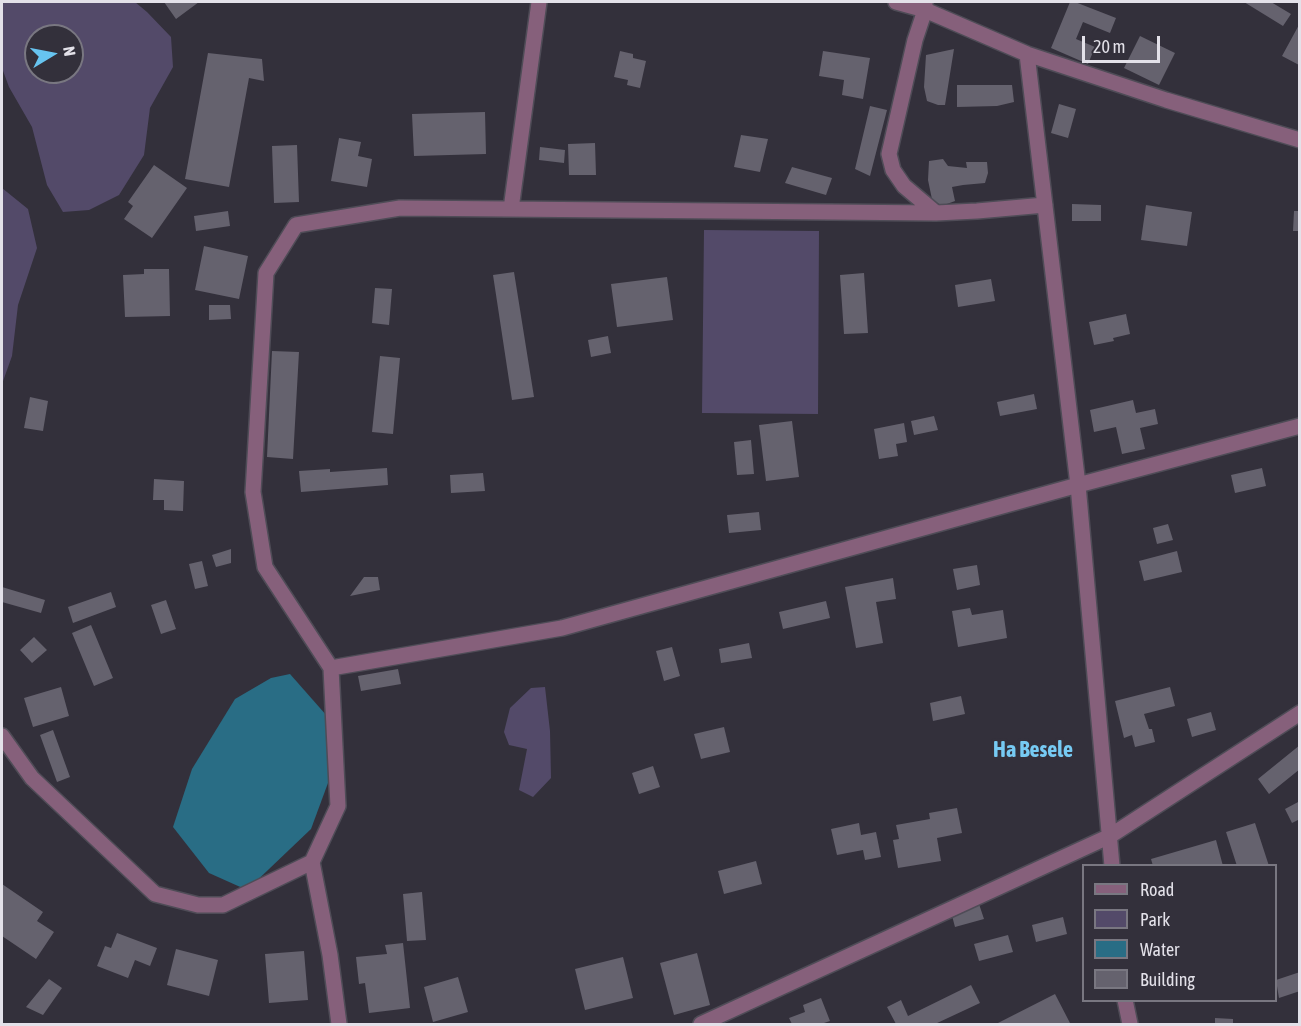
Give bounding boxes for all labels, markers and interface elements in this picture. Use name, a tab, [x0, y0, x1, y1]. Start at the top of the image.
north arrow	[24, 24, 84, 84]
scale bar	[1085, 24, 1163, 62]
text: 20 m	[1093, 36, 1125, 57]
text: N	[60, 45, 79, 57]
district label: Ha Besele	[993, 737, 1073, 763]
legend	[1082, 864, 1277, 1002]
text: Road	[1140, 879, 1174, 900]
text: Park	[1140, 909, 1170, 930]
text: Water	[1140, 939, 1179, 960]
text: Building	[1140, 969, 1195, 990]

